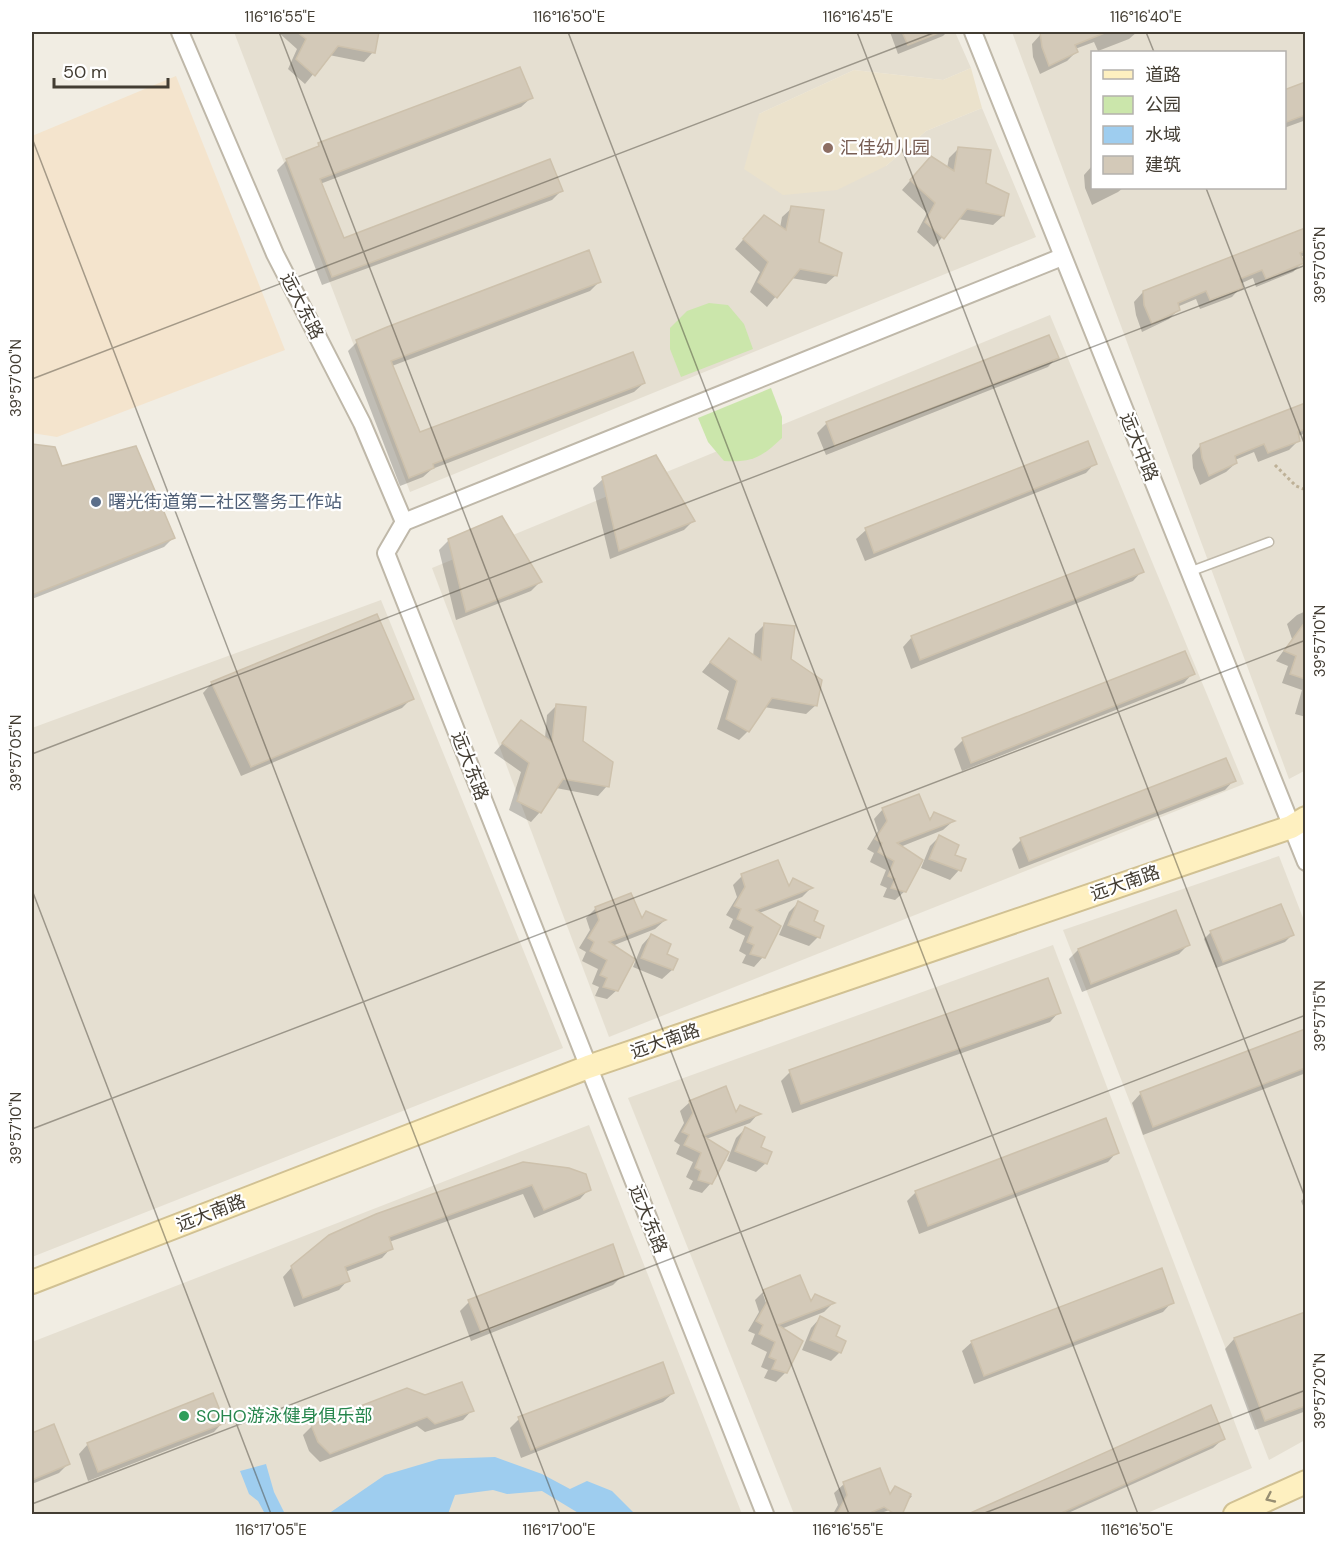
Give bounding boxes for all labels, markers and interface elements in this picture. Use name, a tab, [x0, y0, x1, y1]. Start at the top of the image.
text: 116°16'55"E	[245, 7, 315, 27]
text: 116°16'50"E	[533, 7, 605, 27]
text: 116°16'45"E	[823, 7, 893, 27]
text: 116°16'40"E	[1110, 7, 1182, 27]
scale bar	[54, 51, 168, 89]
legend	[1091, 51, 1286, 189]
text: 50 m	[63, 60, 107, 84]
text: 道路	[1145, 63, 1181, 87]
text: 公园	[1145, 93, 1181, 117]
text: 水域	[1145, 123, 1181, 147]
place label: 汇佳幼儿园	[840, 136, 930, 160]
marker: 汇佳幼儿园	[821, 141, 835, 155]
text: 建筑	[1145, 153, 1181, 177]
text: 39°57'05"N	[1310, 227, 1330, 303]
street label: 远大东路	[275, 268, 329, 344]
text: 39°57'00"N	[6, 339, 26, 417]
street label: 远大中路	[1114, 409, 1164, 485]
place label: 曙光街道第二社区警务工作站	[108, 490, 342, 514]
marker: 曙光街道第二社区警务工作站	[89, 495, 103, 509]
text: 39°57'10"N	[1310, 605, 1330, 677]
text: 39°57'05"N	[6, 715, 26, 791]
street label: 远大东路	[446, 728, 494, 804]
street label: 远大南路	[1087, 860, 1163, 906]
text: 39°57'15"N	[1310, 980, 1330, 1052]
street label: 远大南路	[627, 1018, 703, 1064]
text: 39°57'10"N	[6, 1092, 26, 1164]
street label: 远大东路	[623, 1181, 673, 1257]
street label: 远大南路	[173, 1189, 249, 1237]
text: 39°57'20"N	[1310, 1353, 1330, 1429]
place label: SOHO游泳健身俱乐部	[196, 1404, 373, 1428]
marker: SOHO游泳健身俱乐部	[177, 1409, 191, 1423]
one-way arrow	[1265, 1491, 1276, 1503]
text: 116°17'05"E	[235, 1520, 307, 1540]
text: 116°17'00"E	[523, 1520, 595, 1540]
text: 116°16'55"E	[813, 1520, 883, 1540]
text: 116°16'50"E	[1101, 1520, 1173, 1540]

